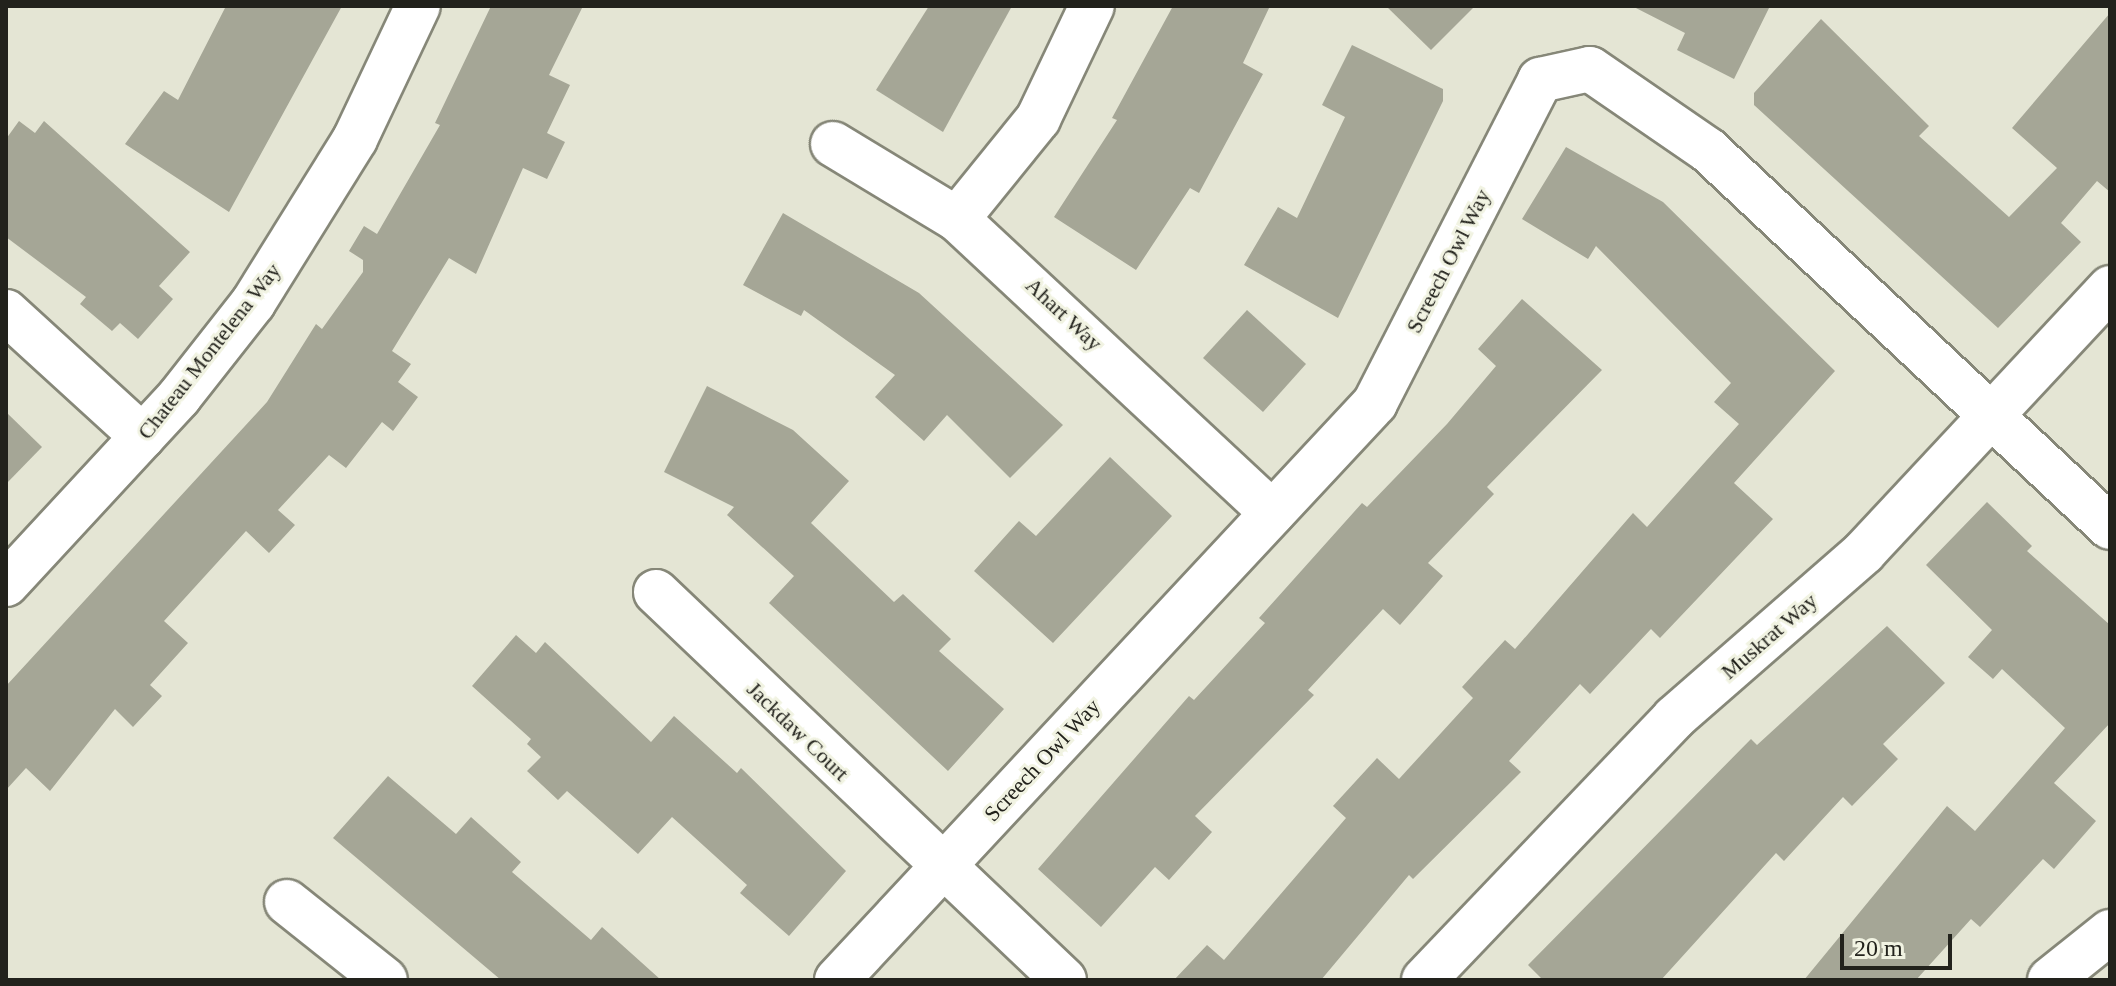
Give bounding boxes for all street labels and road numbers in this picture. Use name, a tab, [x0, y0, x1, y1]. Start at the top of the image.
street label: Screech Owl Way	[1400, 184, 1496, 338]
street label: Chateau Montelena Way	[132, 257, 286, 445]
street label: Ahart Way	[1020, 272, 1108, 356]
street label: Muskrat Way	[1716, 587, 1822, 685]
street label: Jackdaw Court	[742, 676, 854, 786]
street label: Screech Owl Way	[978, 693, 1106, 827]

